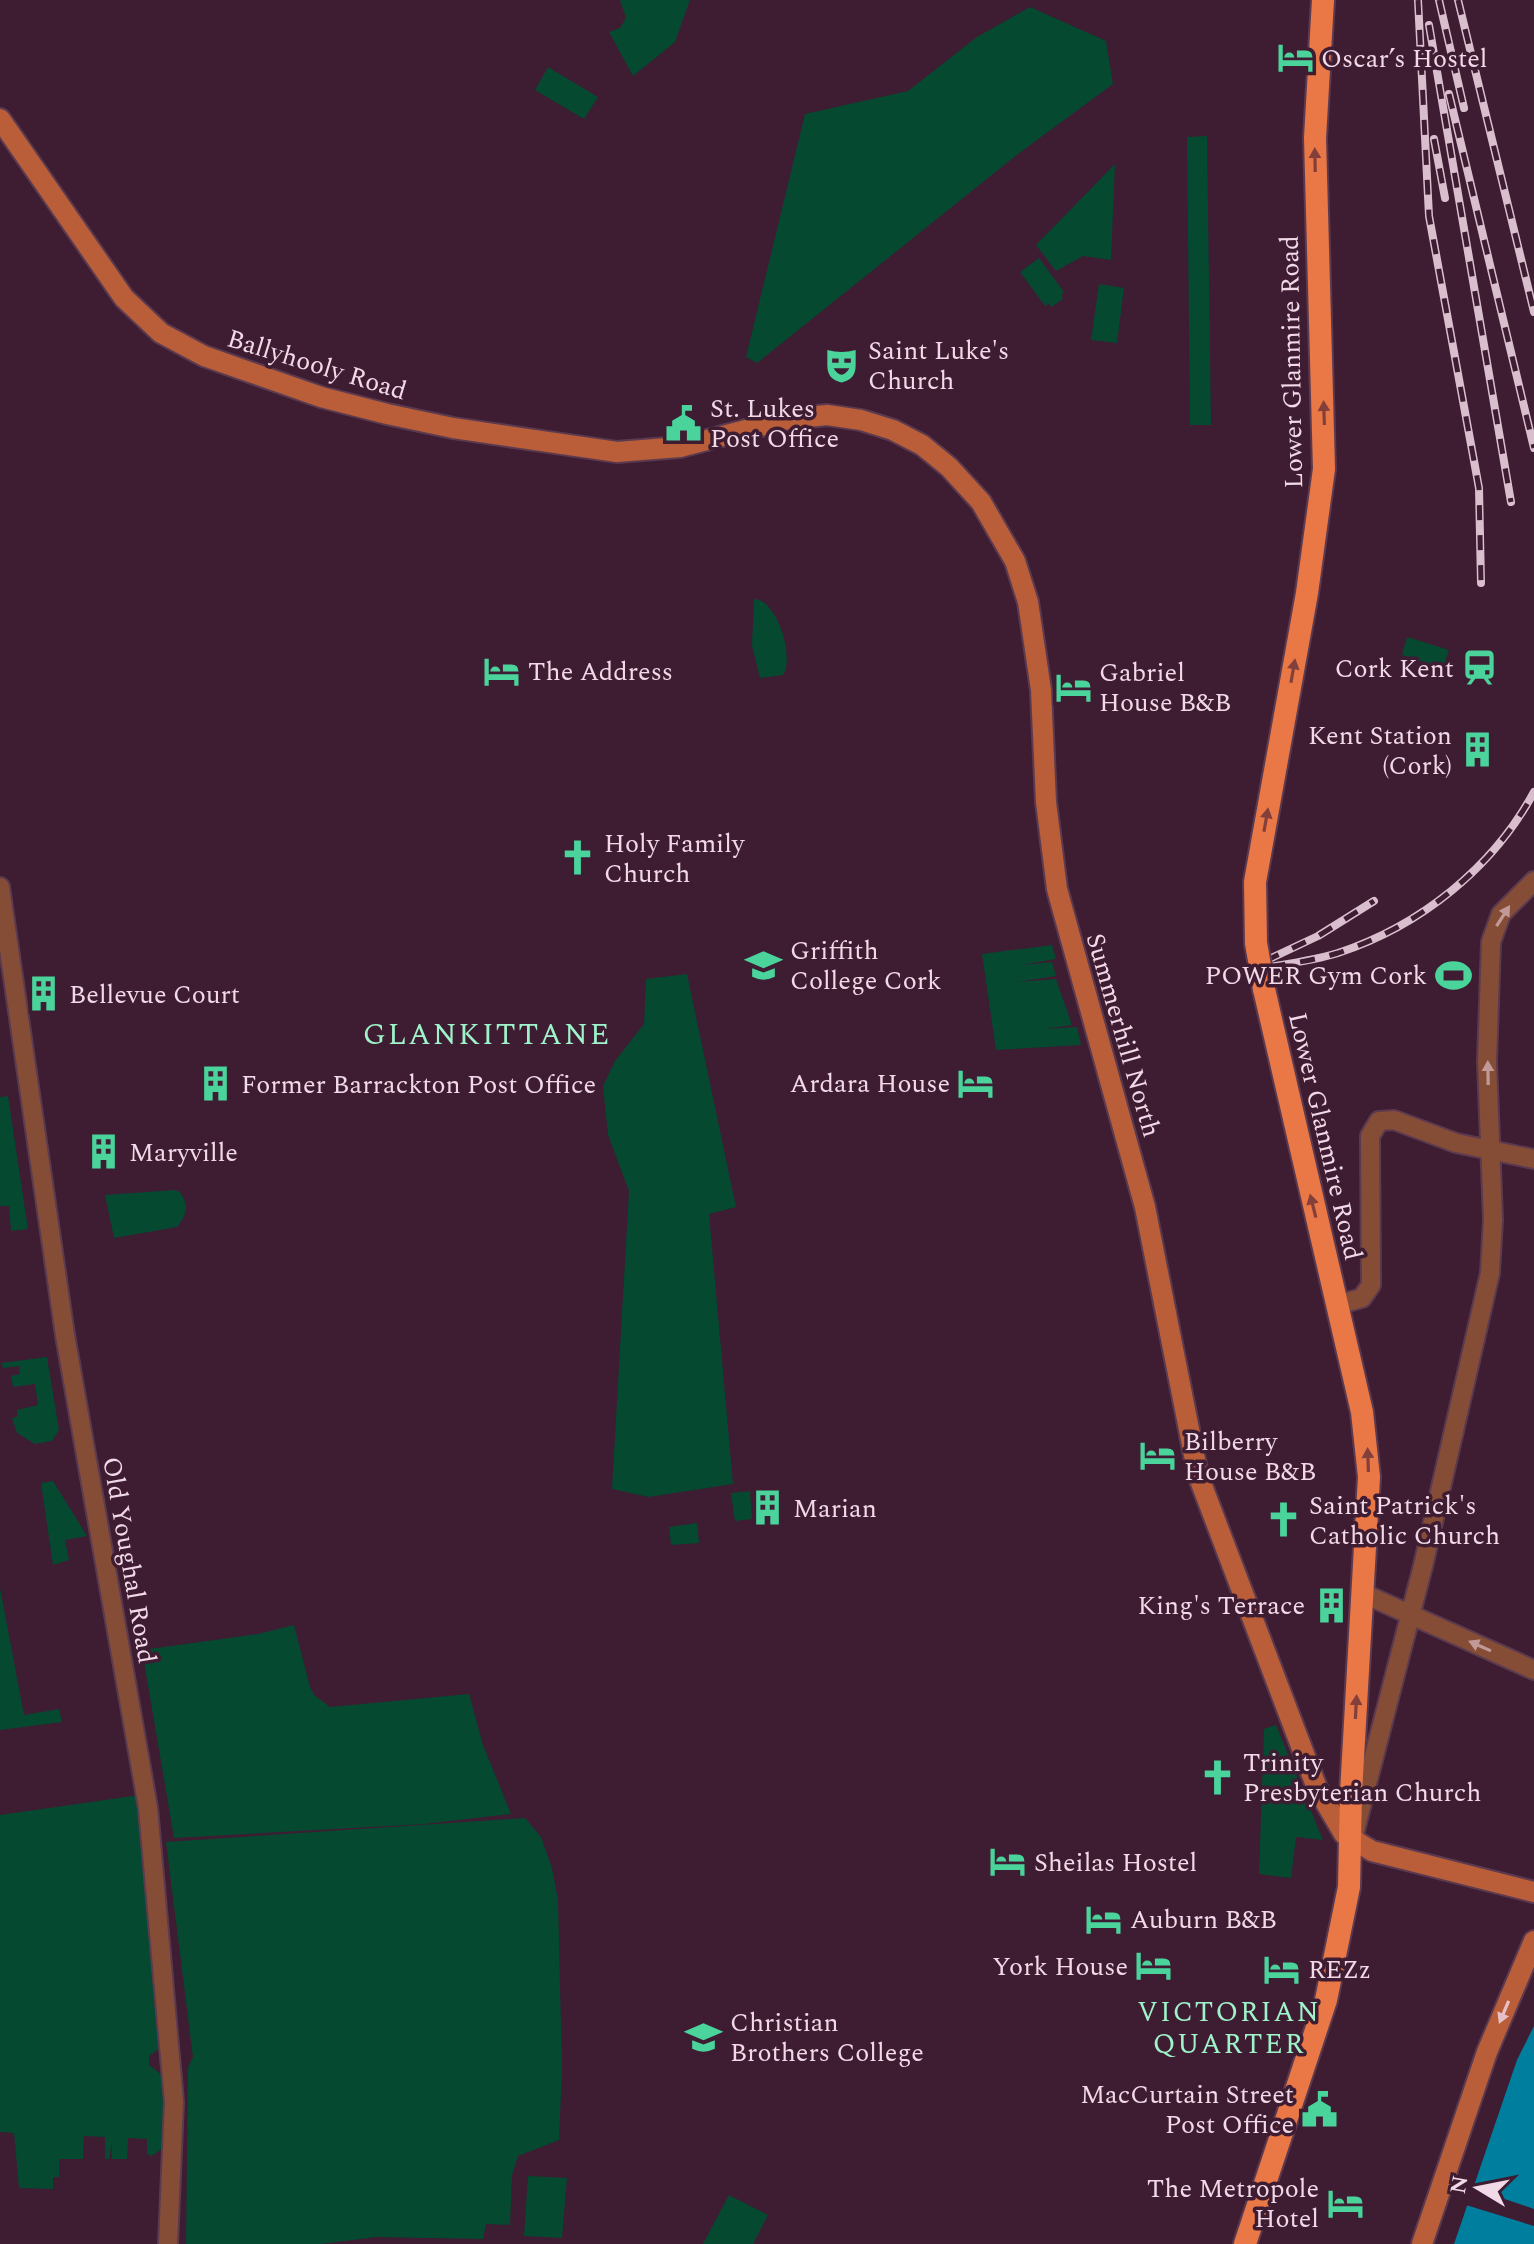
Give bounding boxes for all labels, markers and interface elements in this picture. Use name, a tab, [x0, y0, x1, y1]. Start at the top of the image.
hotel icon: Oscar’s Hostel	[1276, 39, 1314, 77]
place label: Oscar’s Hostel	[1321, 39, 1487, 79]
one-way arrow	[1309, 147, 1321, 172]
street label: Lower Glanmire Road	[1270, 235, 1314, 489]
street label: Ballyhooly Road	[222, 319, 412, 411]
place label: Saint Luke's Church	[868, 331, 1009, 401]
theatre icon: Saint Luke's Church	[823, 346, 861, 384]
place label: St. Lukes Post Office	[710, 389, 839, 459]
one-way arrow	[1318, 400, 1331, 425]
public building icon: St. Lukes Post Office	[665, 404, 703, 442]
place label: Cork Kent	[1335, 649, 1454, 689]
station icon: Cork Kent	[1461, 649, 1499, 687]
hotel icon: The Address	[483, 652, 521, 690]
place label: The Address	[528, 652, 673, 692]
place label: Gabriel House B&B	[1099, 653, 1231, 723]
one-way arrow	[1288, 658, 1300, 683]
hotel icon: Gabriel House B&B	[1054, 668, 1092, 706]
place label: Kent Station (Cork)	[1308, 716, 1452, 786]
building icon: Kent Station (Cork)	[1459, 731, 1497, 769]
one-way arrow	[1260, 808, 1273, 833]
place label: Holy Family Church	[604, 824, 746, 894]
church icon: Holy Family Church	[559, 839, 597, 877]
one-way arrow	[1495, 906, 1510, 927]
street label: Summerhill North	[1075, 929, 1171, 1142]
place label: Griffith College Cork	[790, 931, 942, 1001]
school or university icon: Griffith College Cork	[745, 946, 783, 984]
place label: POWER Gym Cork	[1205, 956, 1427, 996]
sports icon: POWER Gym Cork	[1434, 956, 1472, 994]
building icon: Bellevue Court	[24, 975, 62, 1013]
place label: Bellevue Court	[69, 975, 240, 1015]
street label: Lower Glanmire Road	[1277, 1008, 1373, 1264]
district label: GLANKITTANE	[363, 1012, 611, 1058]
one-way arrow	[1481, 1060, 1494, 1085]
place label: Ardara House	[790, 1064, 950, 1104]
hotel icon: Ardara House	[957, 1064, 995, 1102]
building icon: Former Barrackton Post Office	[196, 1065, 234, 1103]
place label: Former Barrackton Post Office	[241, 1065, 596, 1105]
building icon: Maryville	[84, 1133, 122, 1171]
place label: Maryville	[129, 1133, 238, 1173]
one-way arrow	[1307, 1193, 1319, 1218]
place label: Bilberry House B&B	[1184, 1422, 1316, 1492]
hotel icon: Bilberry House B&B	[1139, 1437, 1177, 1475]
one-way arrow	[1362, 1447, 1375, 1472]
street label: Old Youghal Road	[91, 1454, 167, 1667]
place label: Saint Patrick's Catholic Church	[1309, 1486, 1500, 1556]
building icon: Marian	[748, 1489, 786, 1527]
place label: Marian	[793, 1489, 877, 1529]
church icon: Saint Patrick's Catholic Church	[1264, 1501, 1302, 1539]
place label: King's Terrace	[1138, 1586, 1305, 1626]
building icon: King's Terrace	[1312, 1586, 1350, 1624]
one-way arrow	[1469, 1639, 1492, 1653]
one-way arrow	[1350, 1694, 1363, 1719]
place label: Trinity Presbyterian Church	[1243, 1743, 1481, 1813]
church icon: Trinity Presbyterian Church	[1198, 1758, 1236, 1796]
hotel icon: Sheilas Hostel	[989, 1843, 1027, 1881]
place label: Sheilas Hostel	[1034, 1843, 1197, 1883]
hotel icon: Auburn B&B	[1085, 1900, 1123, 1938]
place label: Auburn B&B	[1130, 1900, 1277, 1940]
place label: York House	[992, 1947, 1128, 1987]
hotel icon: York House	[1135, 1947, 1173, 1985]
hotel icon: REZz	[1263, 1950, 1301, 1988]
place label: REZz	[1308, 1950, 1371, 1990]
district label: VICTORIAN QUARTER	[1137, 1991, 1321, 2066]
one-way arrow	[1497, 2000, 1510, 2024]
place label: Christian Brothers College	[730, 2003, 924, 2073]
school or university icon: Christian Brothers College	[685, 2018, 723, 2056]
place label: MacCurtain Street Post Office	[1080, 2075, 1294, 2145]
public building icon: MacCurtain Street Post Office	[1301, 2090, 1339, 2128]
north arrow	[1438, 2148, 1518, 2228]
place label: The Metropole Hotel	[1147, 2169, 1319, 2239]
text: N	[1442, 2173, 1478, 2196]
hotel icon: The Metropole Hotel	[1326, 2184, 1364, 2222]

